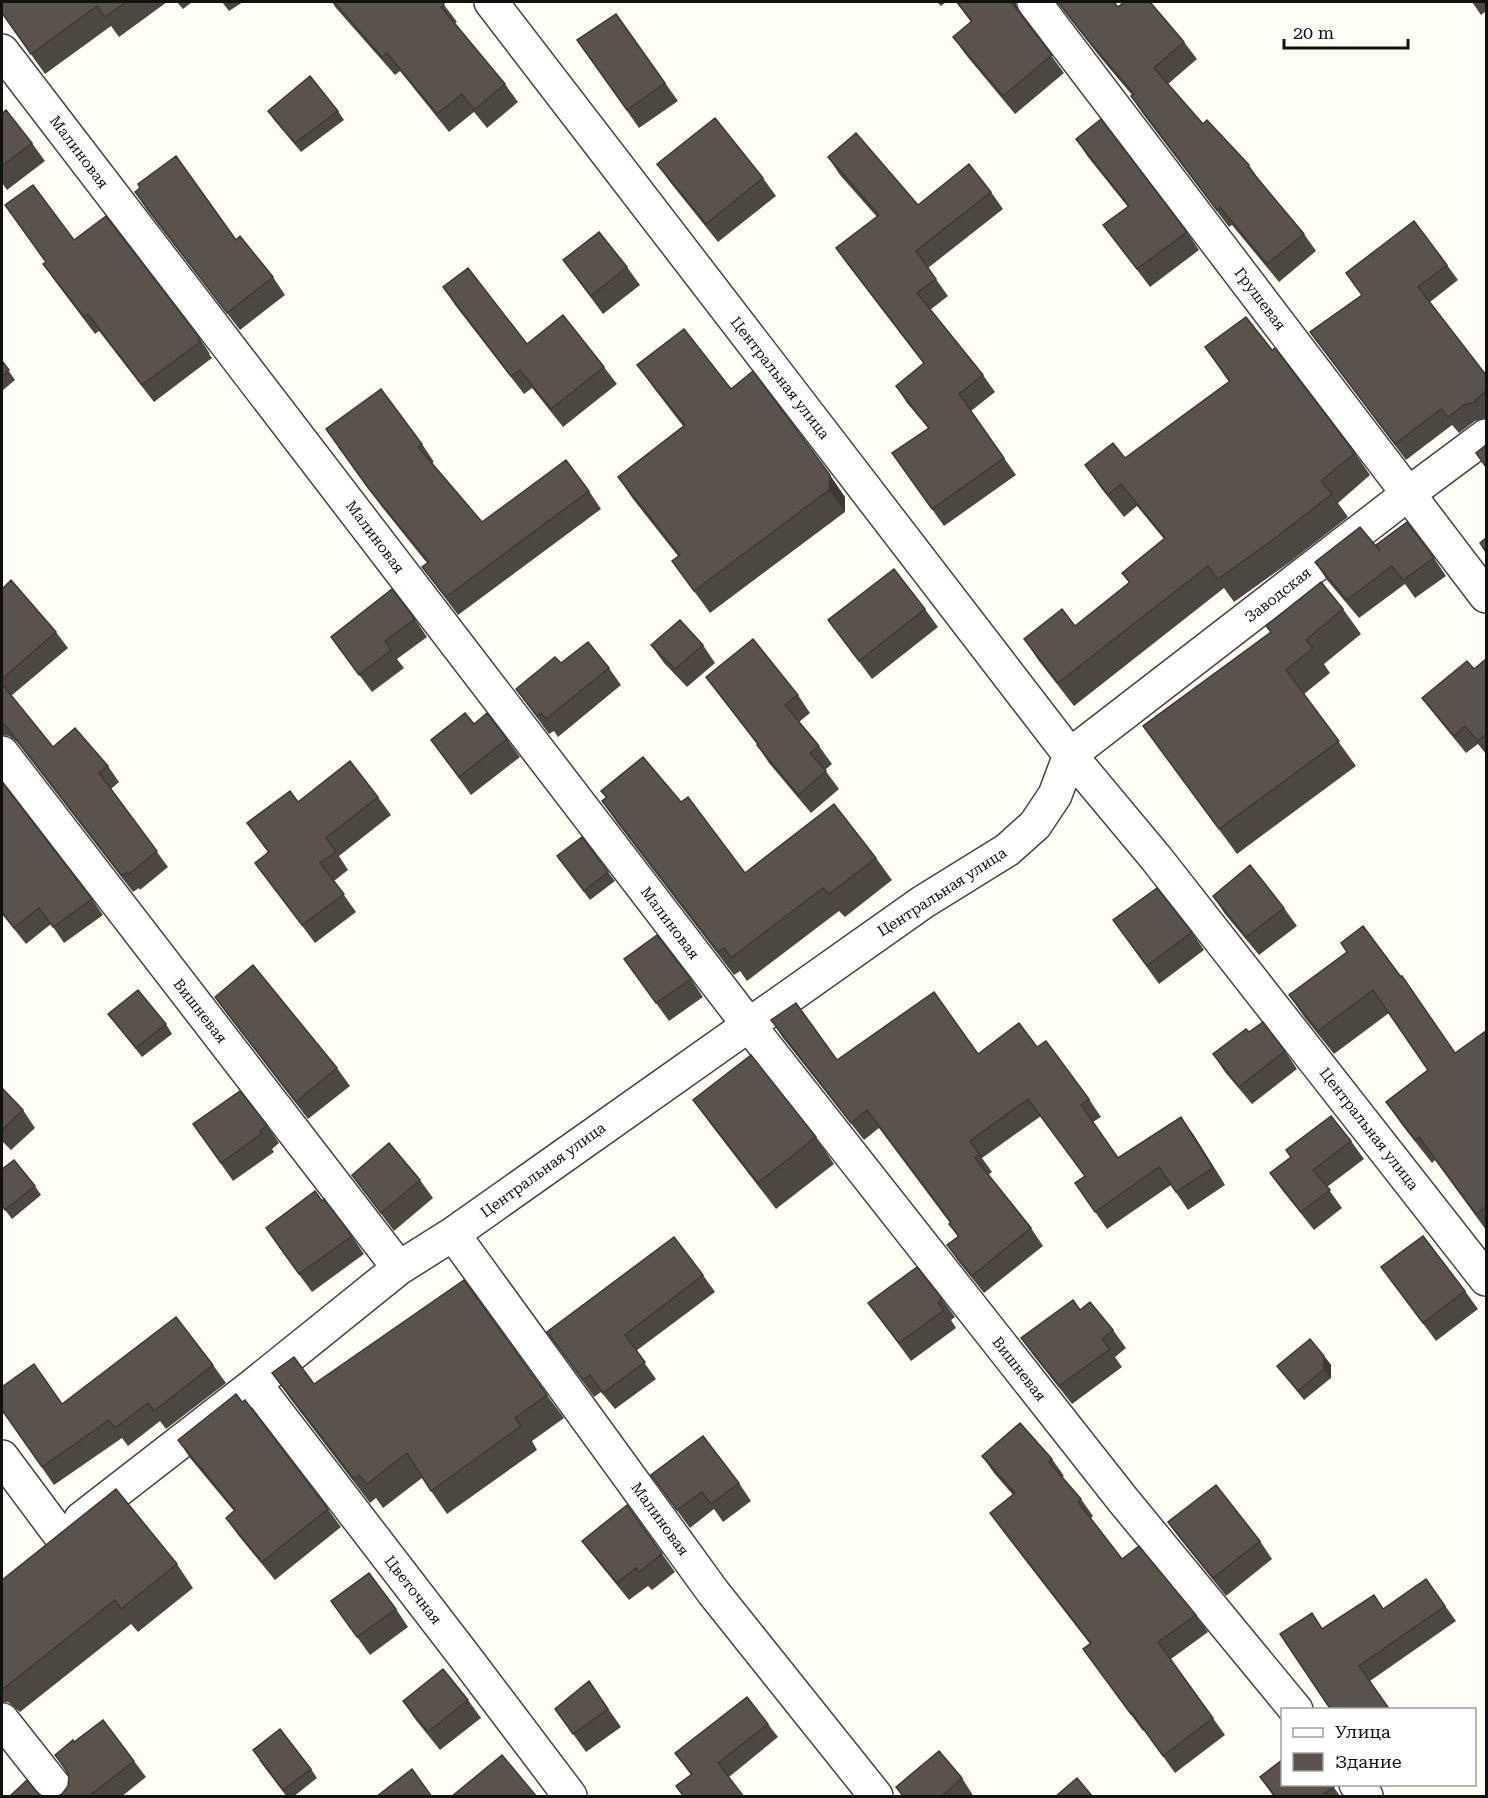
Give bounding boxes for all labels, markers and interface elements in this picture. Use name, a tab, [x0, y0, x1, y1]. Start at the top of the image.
scale bar	[1284, 12, 1408, 50]
text: 20 m	[1293, 22, 1334, 43]
street label: Малиновая	[46, 112, 112, 192]
street label: Грушевая	[1230, 264, 1290, 334]
street label: Центральная улица	[727, 313, 833, 443]
street label: Малиновая	[342, 497, 408, 577]
street label: Заводская	[1241, 563, 1315, 627]
street label: Центральная улица	[874, 844, 1010, 940]
street label: Малиновая	[637, 883, 703, 963]
street label: Вишневая	[169, 975, 231, 1047]
street label: Центральная улица	[1316, 1064, 1422, 1194]
street label: Центральная улица	[477, 1119, 609, 1221]
street label: Вишневая	[988, 1333, 1050, 1405]
street label: Малиновая	[627, 1479, 693, 1559]
street label: Цветочная	[381, 1552, 445, 1628]
legend	[1281, 1708, 1476, 1786]
text: Улица	[1335, 1721, 1391, 1742]
text: Здание	[1335, 1751, 1402, 1772]

